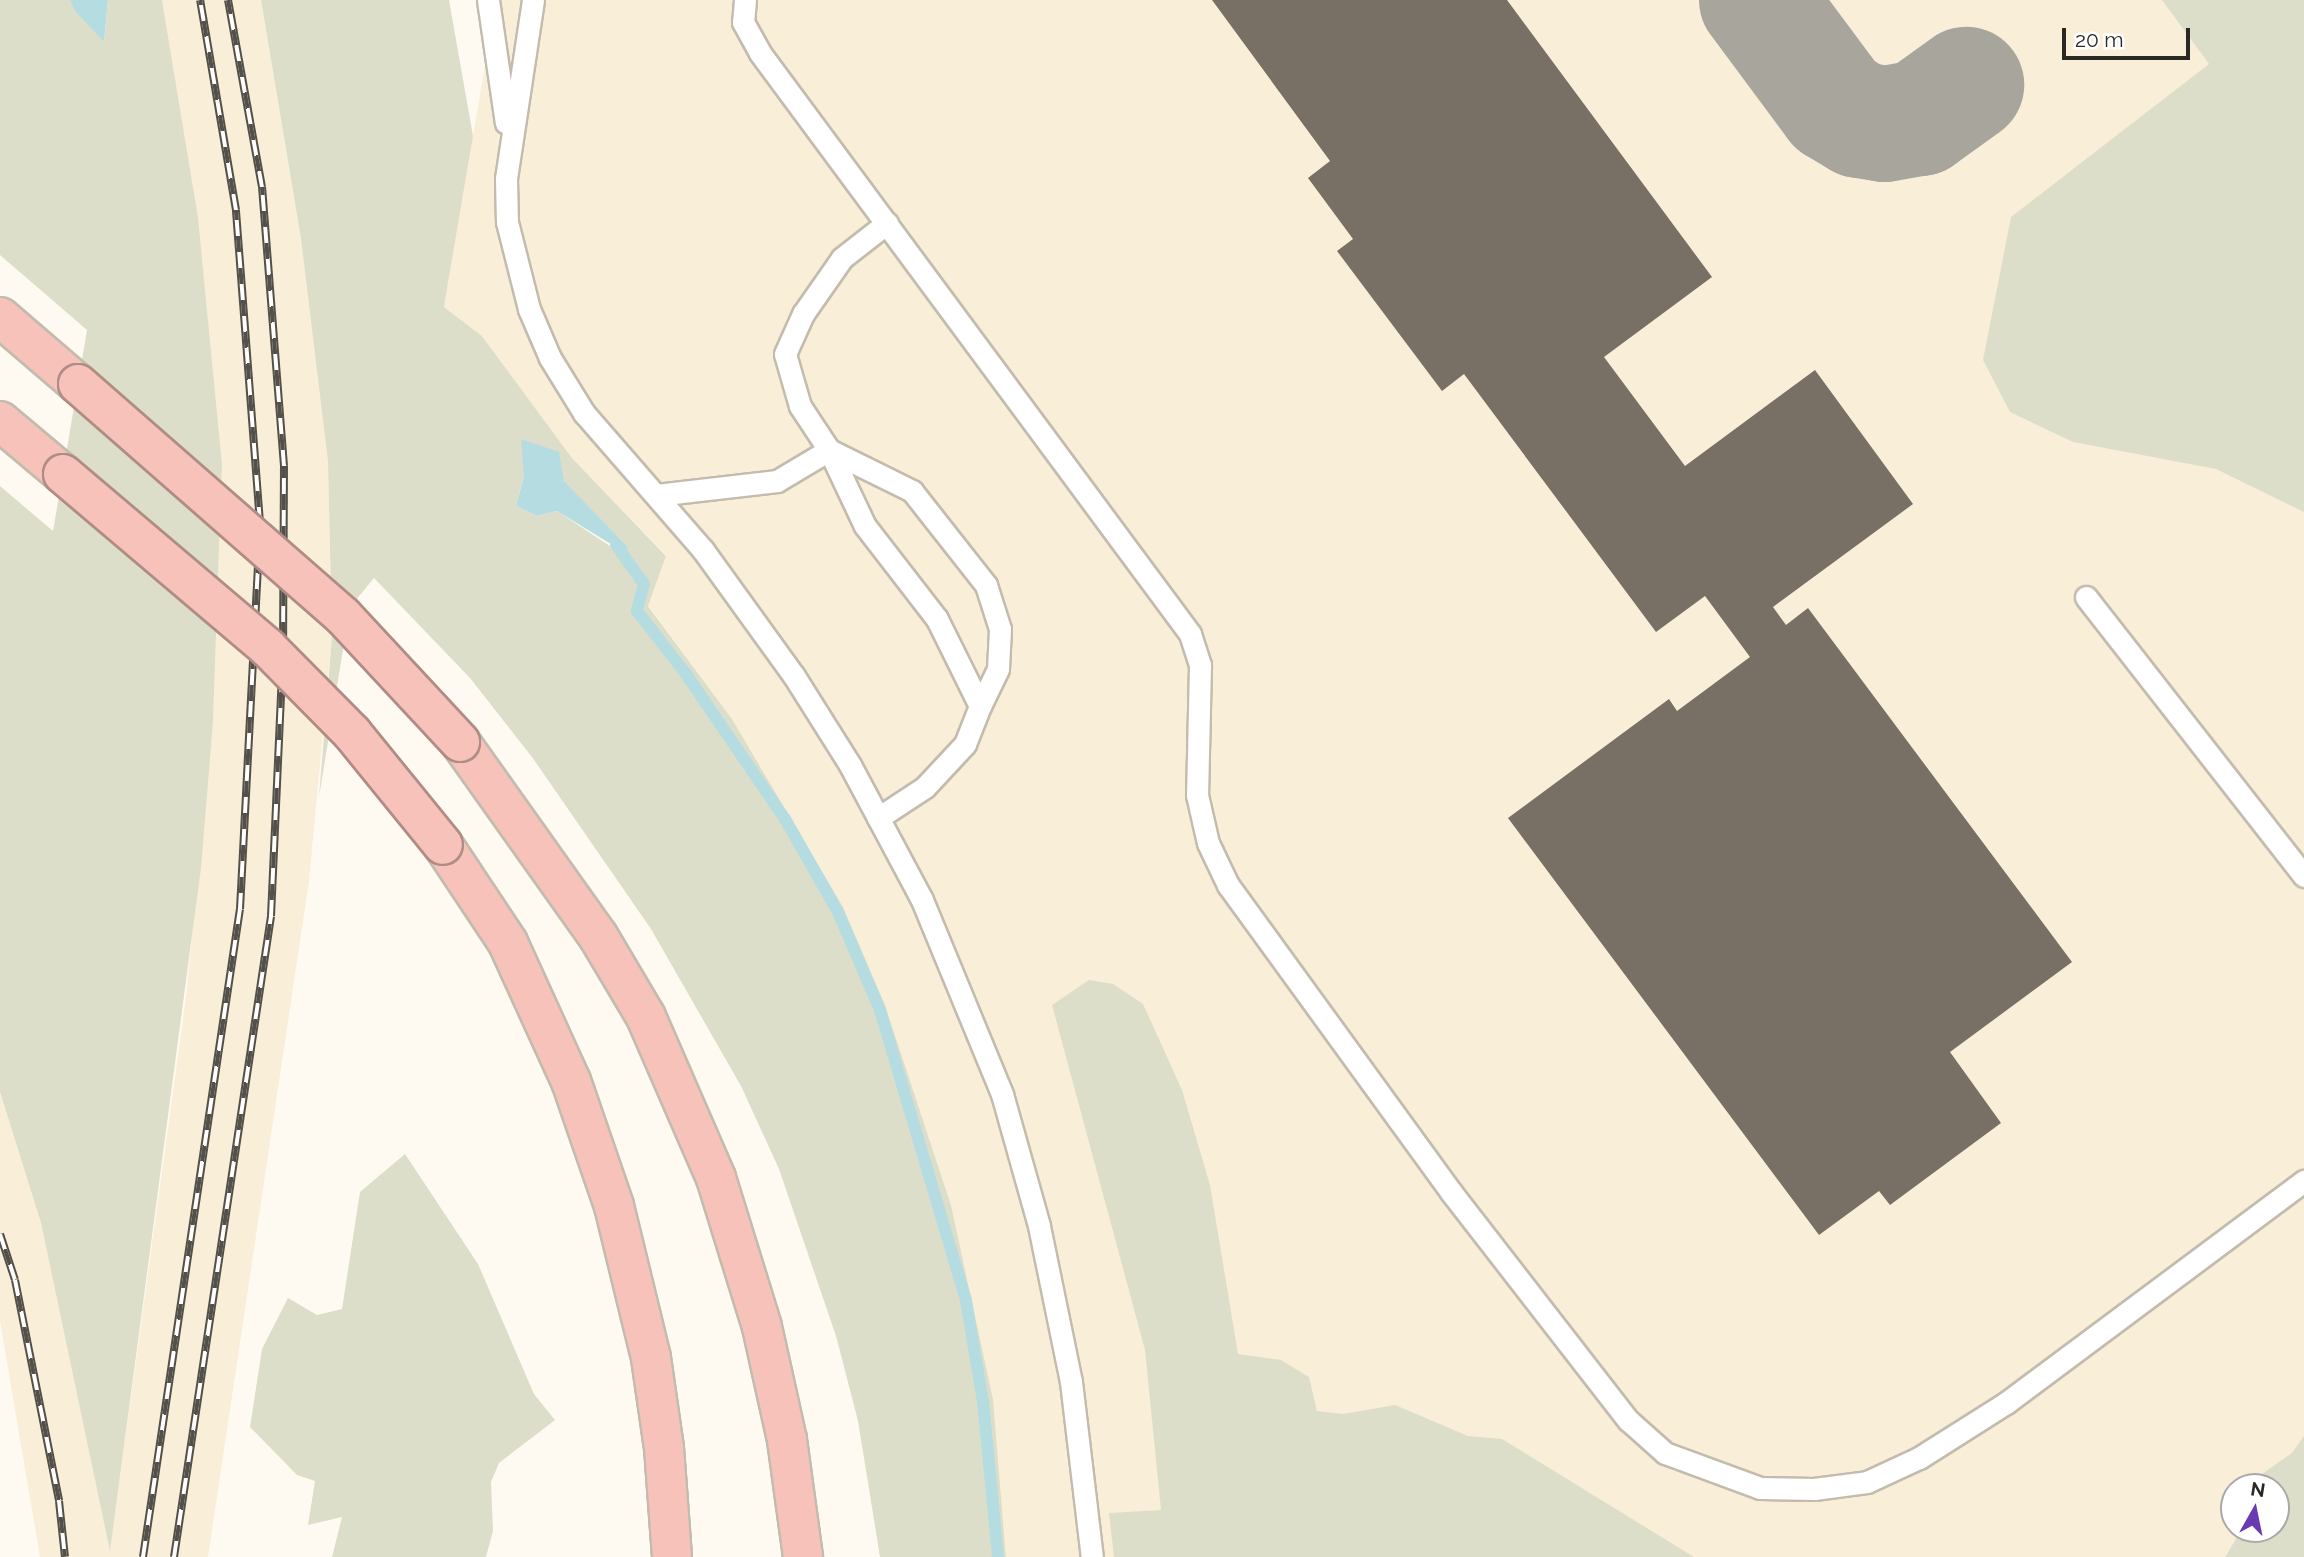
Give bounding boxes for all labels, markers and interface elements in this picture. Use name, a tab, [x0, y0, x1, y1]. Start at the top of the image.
scale bar	[2066, 14, 2194, 58]
text: 20 m	[2075, 27, 2123, 52]
north arrow	[2220, 1473, 2290, 1543]
text: N	[2249, 1477, 2267, 1501]

